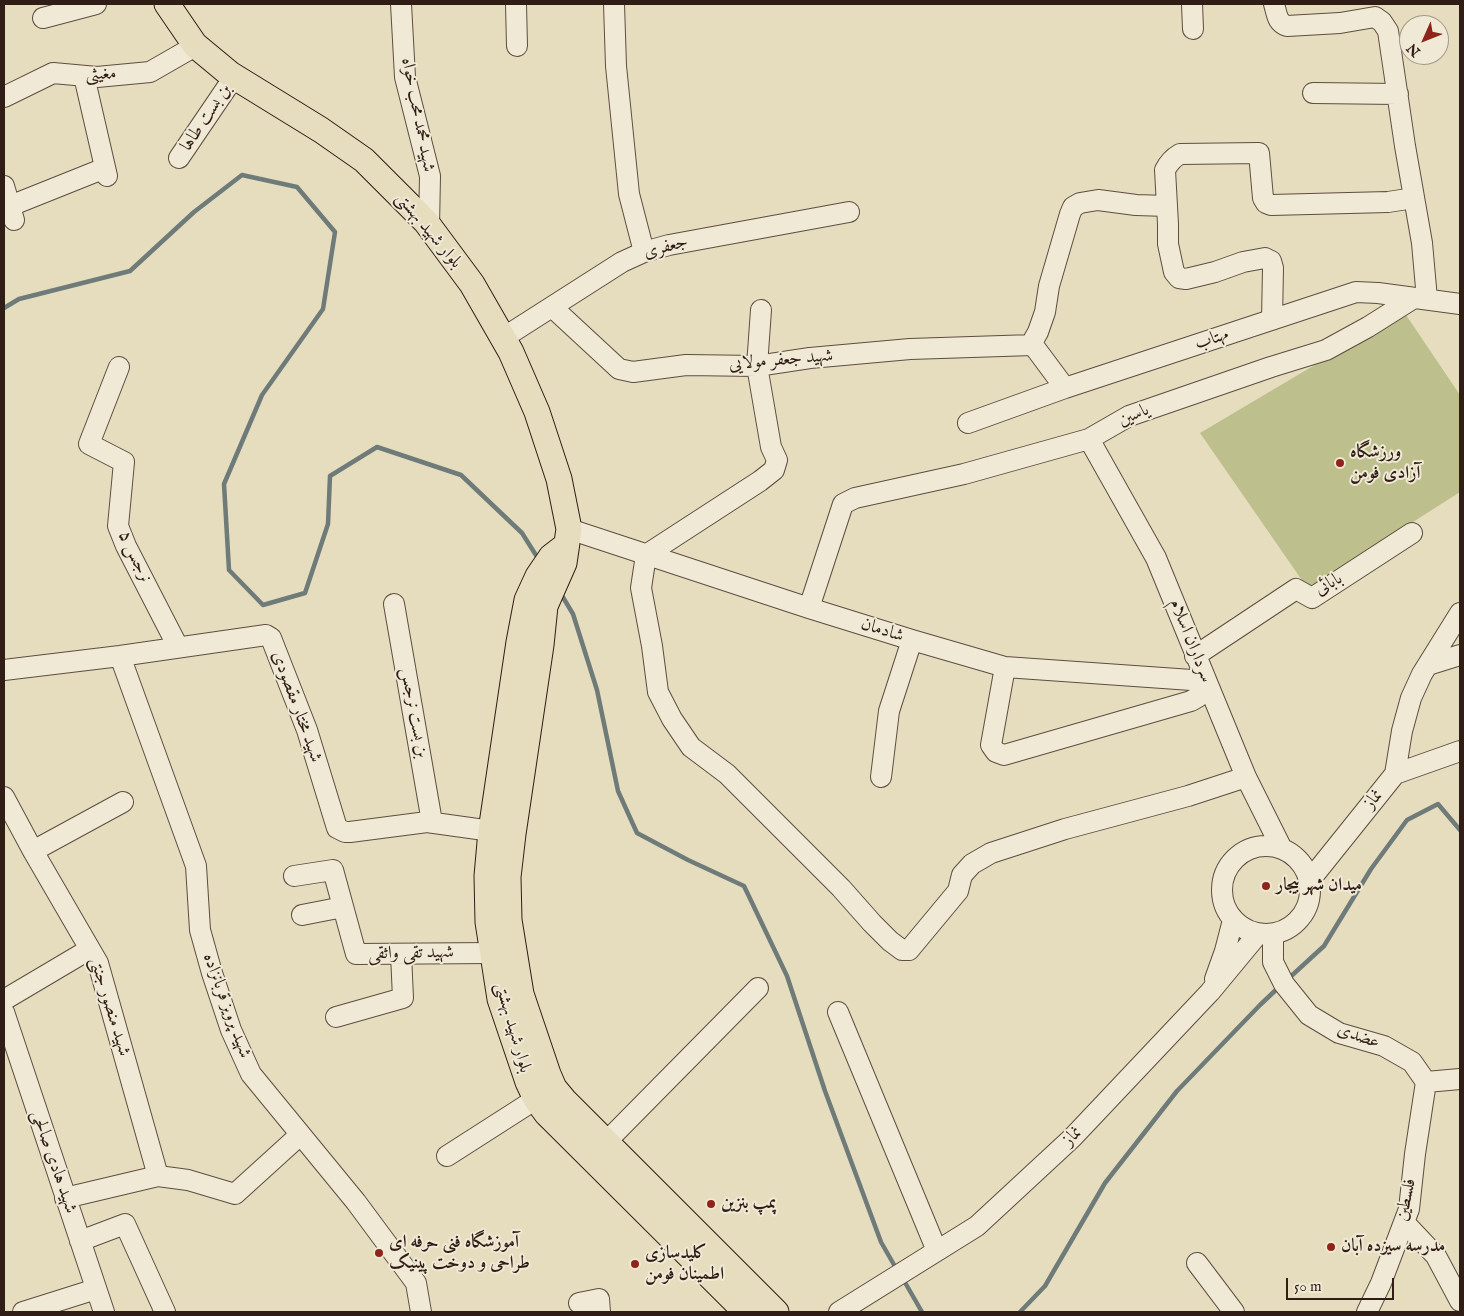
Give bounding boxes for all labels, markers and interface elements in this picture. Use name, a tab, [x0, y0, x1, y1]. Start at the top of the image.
north arrow	[1399, 15, 1449, 65]
text: N	[1403, 39, 1425, 60]
street label: شهید محمد محب خواه	[395, 56, 439, 174]
street label: مغیثی	[85, 64, 117, 86]
street label: بن بست طاها	[177, 80, 237, 156]
street label: بلوار شهید بهشتی	[390, 188, 466, 274]
street label: جعفری	[641, 232, 691, 264]
street label: مهتاب	[1192, 324, 1232, 356]
street label: شهید جعفر مولایی	[728, 346, 834, 376]
street label: یاسین	[1115, 400, 1153, 432]
place label: ورزشگاه آزادی فومن	[1350, 442, 1420, 484]
marker: ورزشگاه آزادی فومن	[1334, 457, 1346, 469]
street label: نرجس ۵	[112, 527, 156, 587]
street label: بابائی	[1311, 569, 1347, 601]
street label: سرداران اسلام	[1163, 596, 1217, 686]
street label: شادمان	[858, 614, 906, 648]
street label: شهید مختار مقصودی	[266, 648, 326, 766]
street label: بن بست نرجس	[394, 666, 432, 760]
street label: نماز	[1360, 786, 1388, 814]
place label: میدان شهر بیجار	[1276, 875, 1362, 897]
marker: میدان شهر بیجار	[1260, 880, 1272, 892]
street label: شهید تقی واثقی	[368, 942, 454, 966]
street label: شهید پرویز قربانزاده	[197, 951, 255, 1061]
street label: شهید منصور جنتی	[84, 955, 134, 1059]
street label: بلوار شهید بهشتی	[489, 980, 535, 1076]
street label: عضدی	[1334, 1019, 1382, 1055]
street label: شهید هادی صالحی	[25, 1107, 81, 1217]
street label: نماز	[1059, 1123, 1087, 1151]
street label: فلسطین	[1392, 1177, 1422, 1223]
place label: پمپ بنزین	[721, 1193, 776, 1215]
marker: پمپ بنزین	[705, 1198, 717, 1210]
place label: آموزشگاه فنی حرفه ای طراحی و دوخت پینیک	[389, 1232, 530, 1274]
place label: مدرسه سیزده آبان	[1341, 1236, 1445, 1258]
marker: مدرسه سیزده آبان	[1325, 1241, 1337, 1253]
place label: کلیدسازی اطمینان فومن	[645, 1243, 724, 1286]
marker: آموزشگاه فنی حرفه ای طراحی و دوخت پینیک	[373, 1247, 385, 1259]
marker: کلیدسازی اطمینان فومن	[629, 1258, 641, 1270]
scale bar	[1289, 1268, 1396, 1300]
text: 50 m	[1294, 1277, 1322, 1296]

